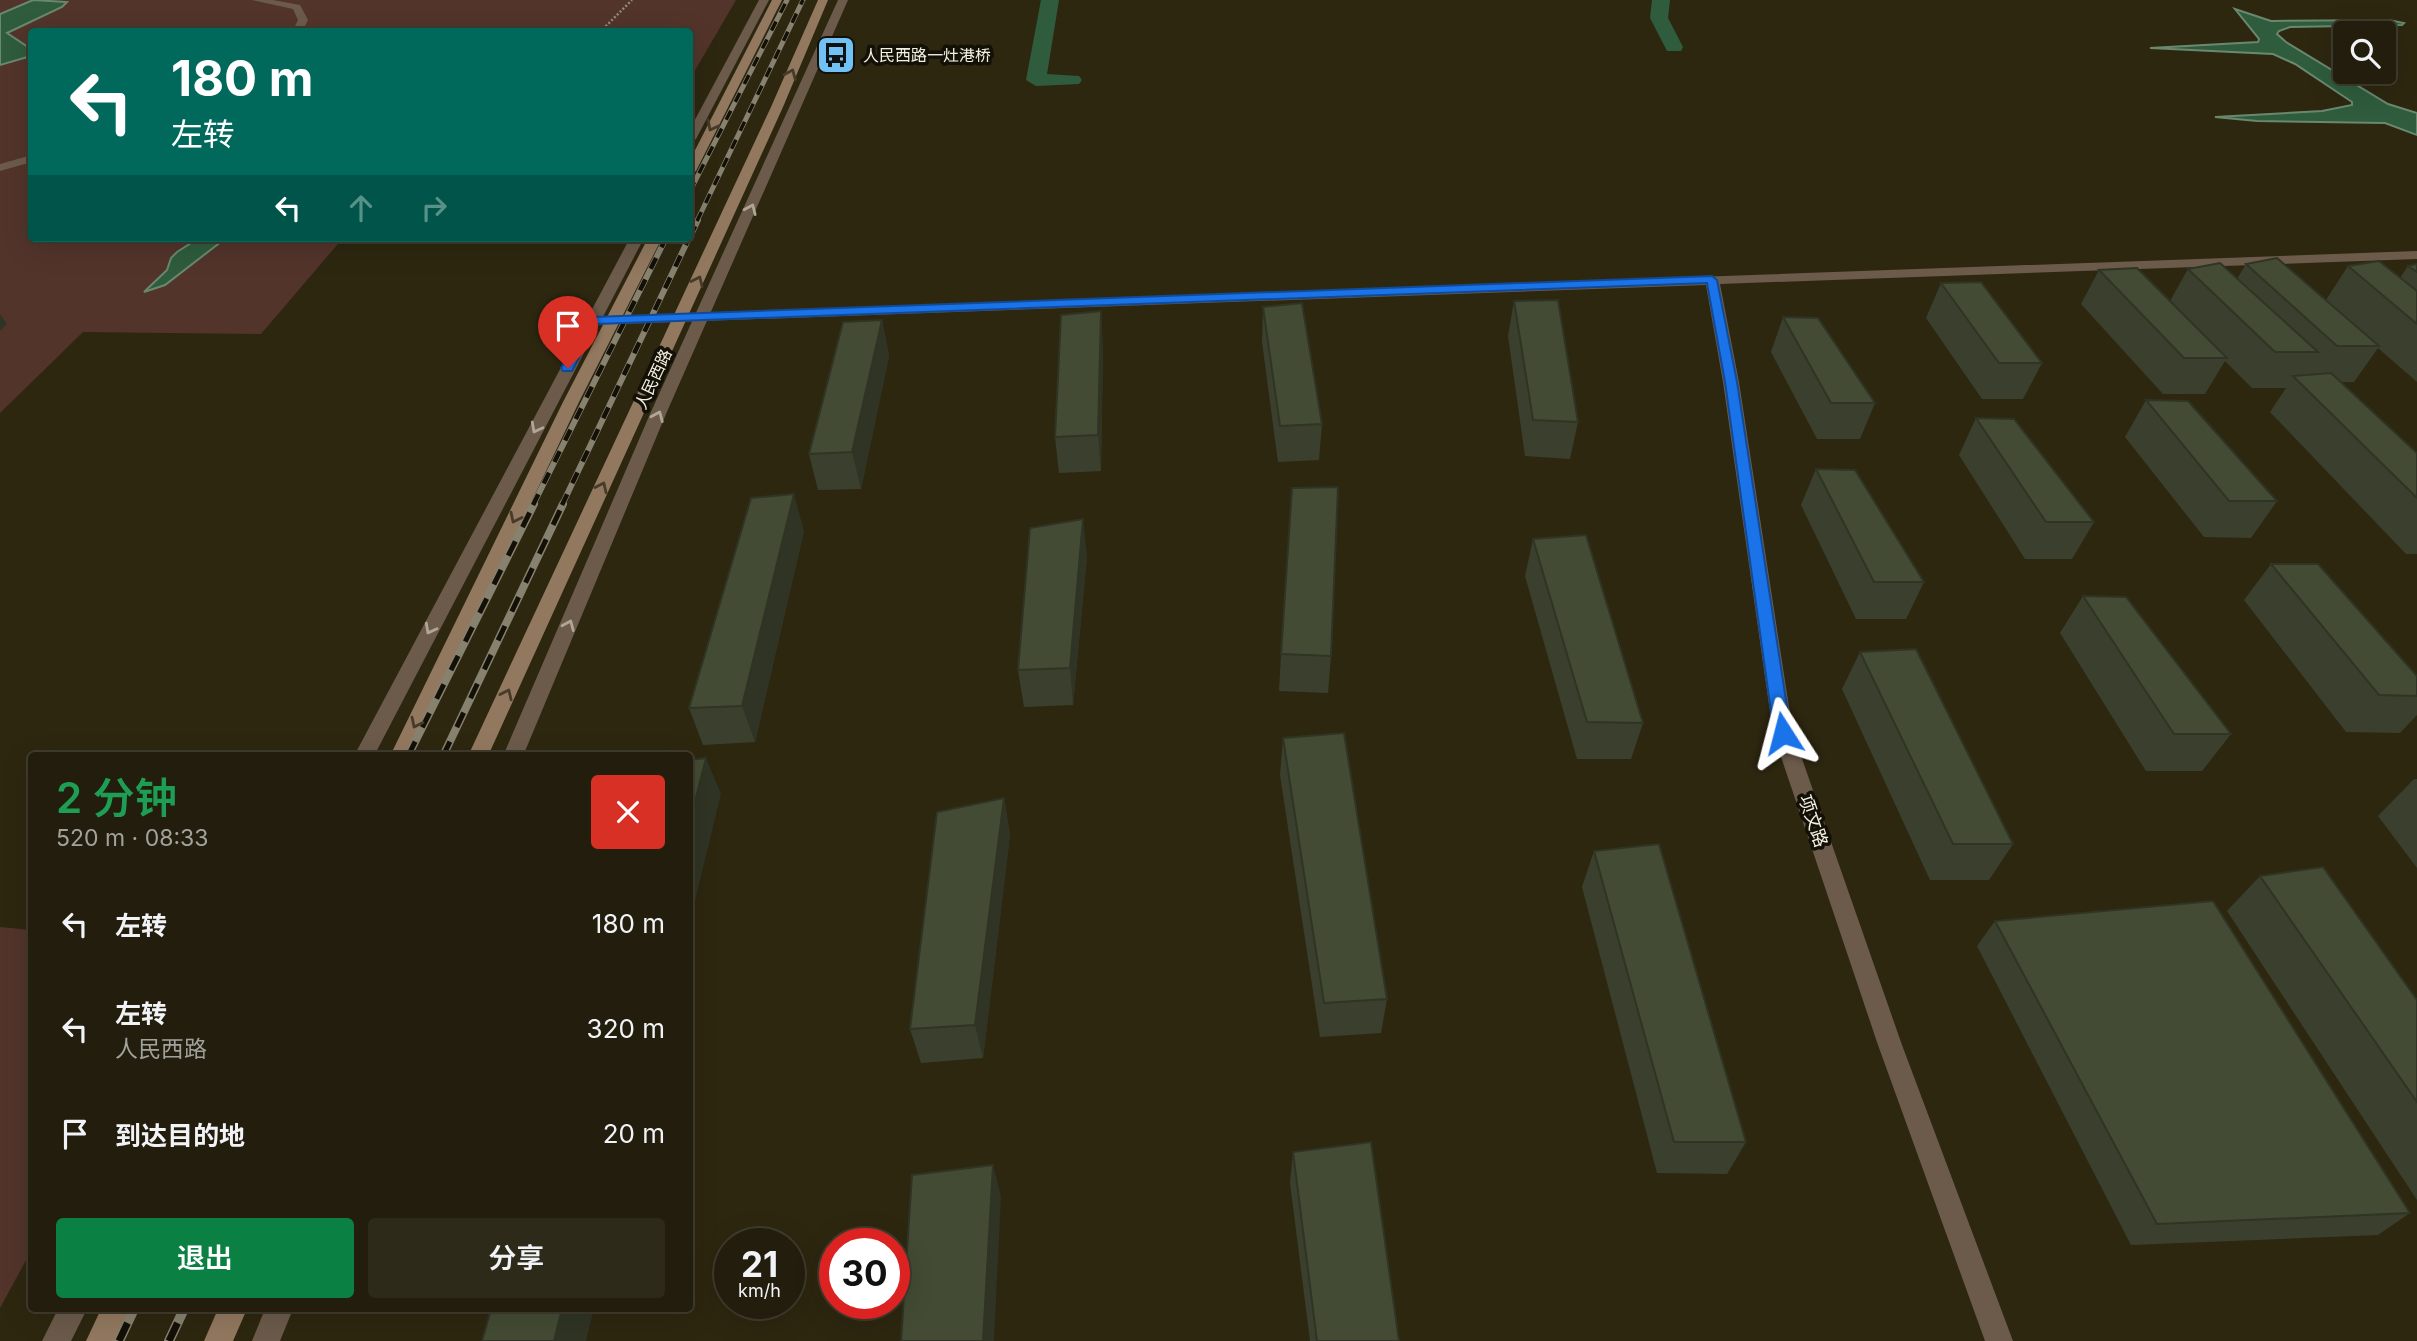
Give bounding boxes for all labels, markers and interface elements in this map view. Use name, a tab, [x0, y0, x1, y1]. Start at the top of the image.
map controls	[2333, 21, 2396, 84]
button: search	[2333, 21, 2396, 84]
bus stop icon: 人民西路一灶港桥	[815, 34, 857, 76]
place label: 人民西路一灶港桥	[863, 45, 991, 65]
text: 180 m	[171, 49, 313, 108]
icon: left	[56, 56, 147, 147]
one-way arrow	[783, 68, 797, 80]
text: 左转	[171, 115, 235, 154]
one-way arrow	[707, 119, 721, 131]
icon: left	[269, 189, 307, 227]
icon: ahead	[342, 189, 380, 227]
icon: right	[415, 189, 453, 227]
one-way arrow	[743, 203, 757, 216]
one-way arrow	[689, 276, 703, 288]
pin	[538, 296, 598, 368]
icon: arrive	[549, 307, 587, 345]
street label: 人民西路	[630, 346, 676, 412]
one-way arrow	[649, 411, 663, 423]
one-way arrow	[531, 421, 544, 433]
one-way arrow	[594, 482, 608, 495]
one-way arrow	[509, 511, 523, 523]
one-way arrow	[561, 620, 575, 633]
one-way arrow	[425, 622, 438, 635]
one-way arrow	[499, 689, 513, 701]
position arrow	[1746, 696, 1820, 770]
one-way arrow	[410, 716, 424, 728]
text: 2 分钟	[56, 772, 177, 823]
button: close	[591, 775, 665, 849]
street label: 项文路	[1795, 792, 1832, 850]
text: 520 m · 08:33	[56, 824, 208, 852]
icon: left	[56, 905, 94, 943]
text: 180 m	[592, 908, 665, 939]
text: 左转	[115, 910, 167, 941]
text: 左转	[115, 998, 167, 1029]
icon: left	[56, 1010, 94, 1048]
text: 320 m	[587, 1013, 665, 1044]
text: 人民西路	[115, 1035, 207, 1063]
icon: arrive	[56, 1115, 94, 1153]
text: 20 m	[603, 1118, 665, 1149]
text: 到达目的地	[115, 1120, 245, 1151]
button: 退出	[56, 1218, 354, 1298]
button: 分享	[368, 1218, 665, 1298]
speed limit sign: 30	[819, 1228, 910, 1319]
text: 21	[741, 1243, 778, 1285]
text: km/h	[738, 1280, 781, 1301]

